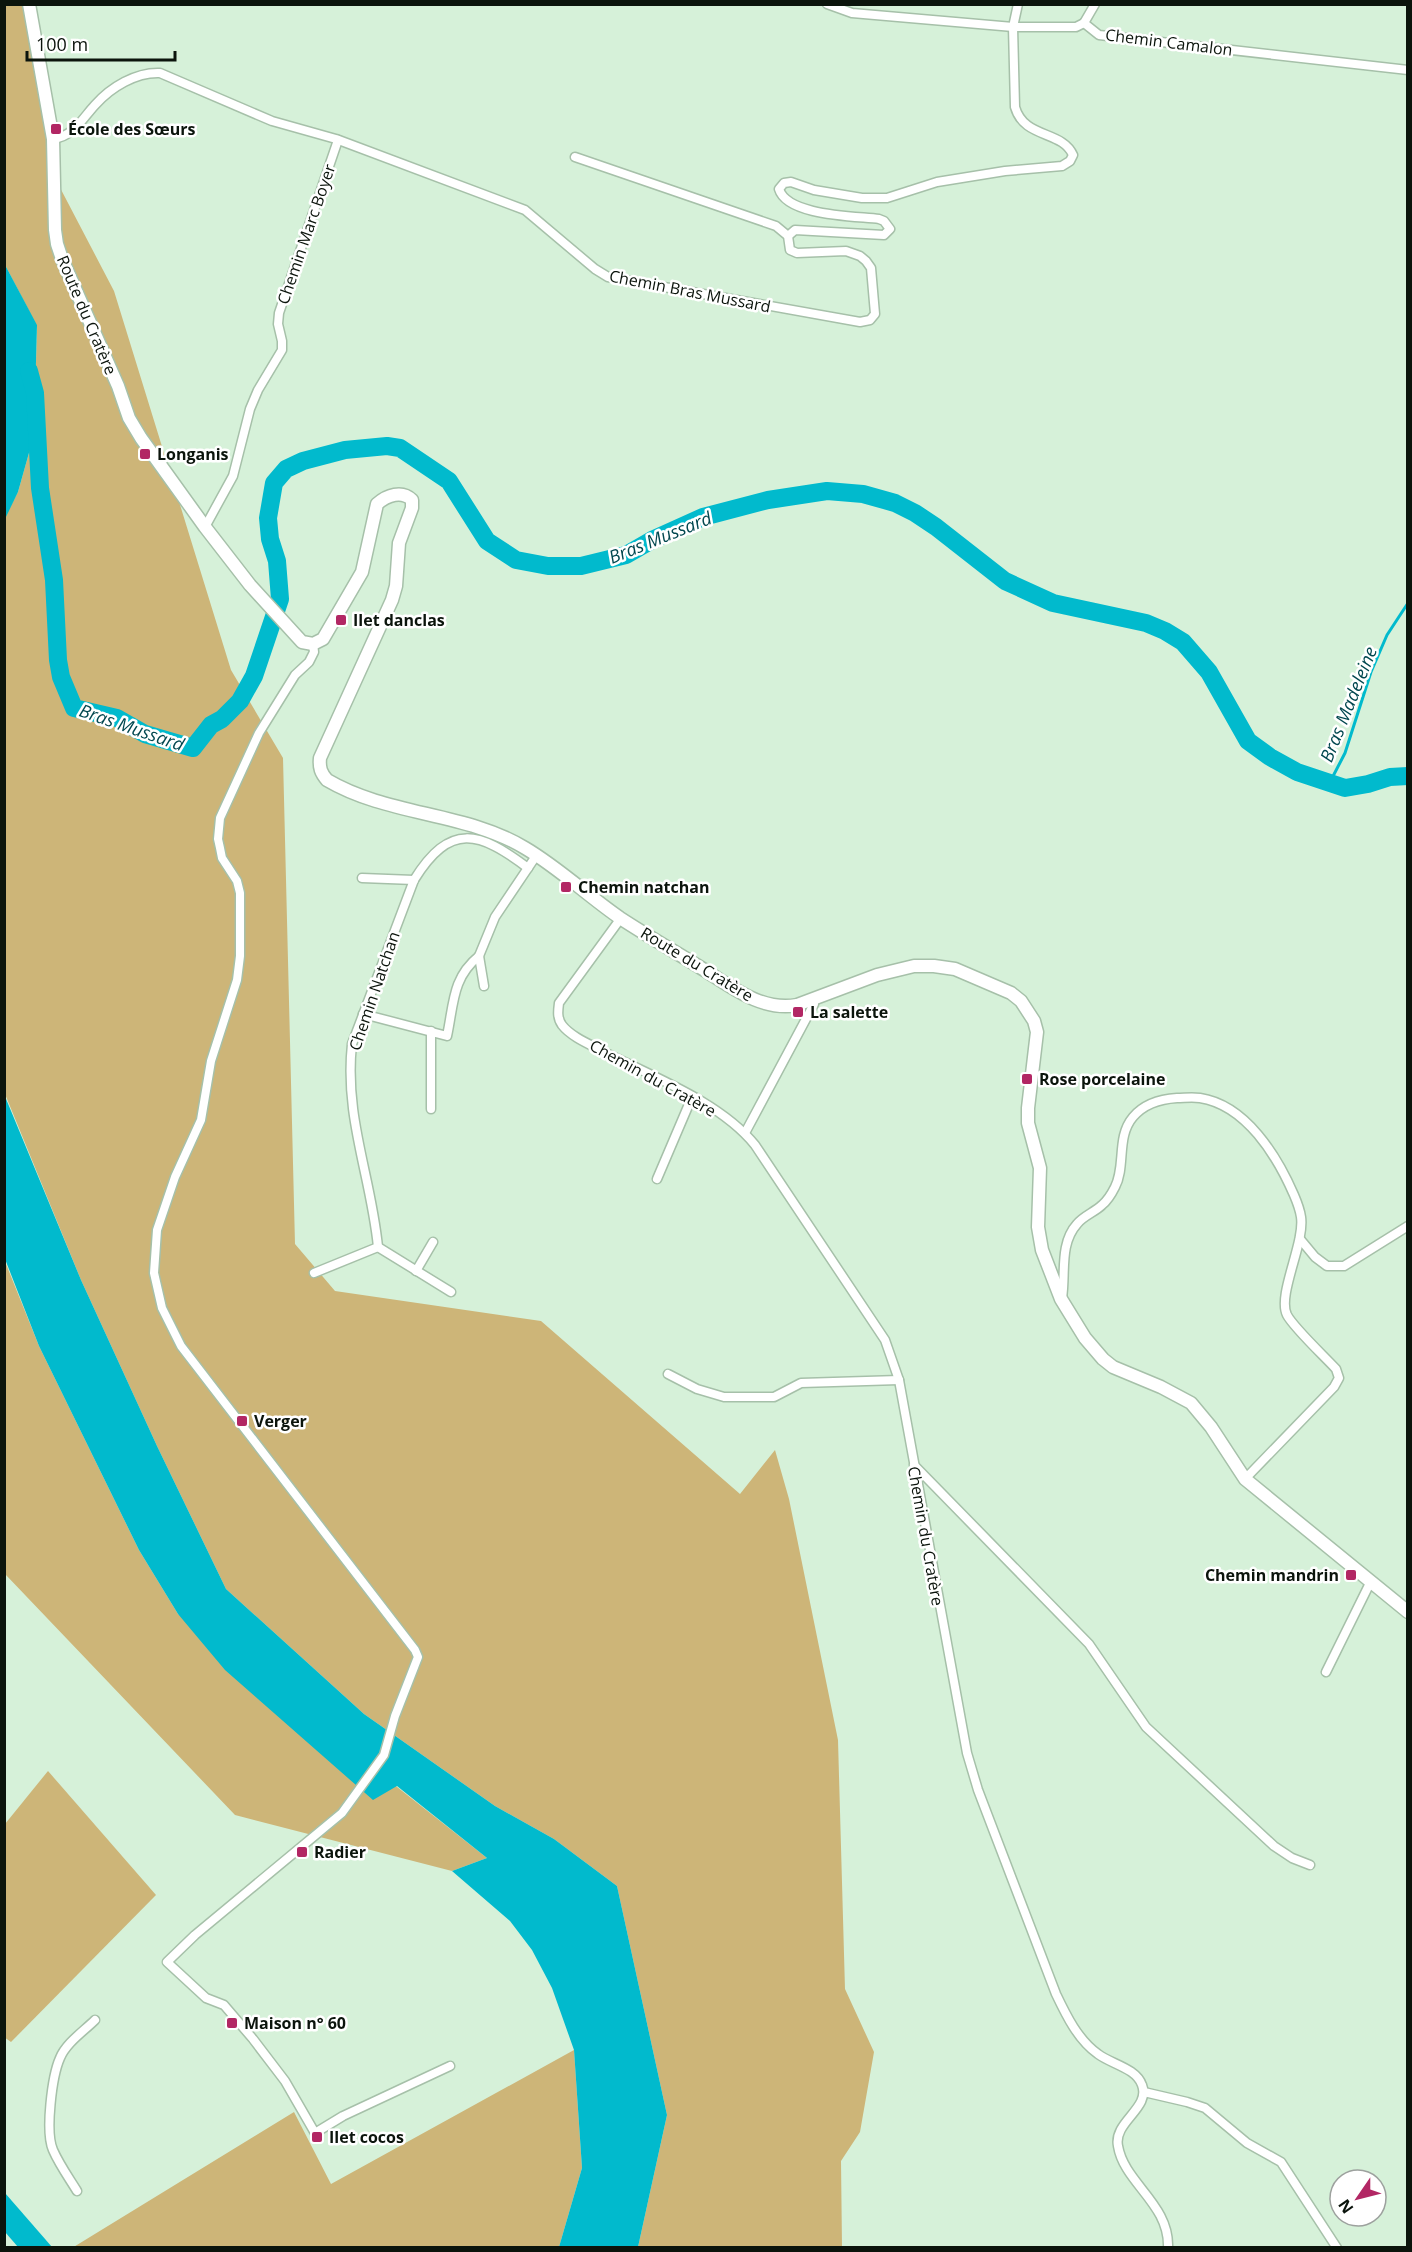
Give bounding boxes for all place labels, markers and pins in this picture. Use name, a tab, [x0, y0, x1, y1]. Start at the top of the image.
place label: École des Sœurs	[68, 118, 196, 140]
marker: École des Sœurs	[49, 122, 63, 136]
place label: Longanis	[157, 443, 229, 465]
marker: Longanis	[138, 447, 152, 461]
place label: Ilet danclas	[353, 609, 445, 631]
marker: Ilet danclas	[334, 613, 348, 627]
place label: Chemin natchan	[578, 876, 709, 898]
marker: Chemin natchan	[559, 880, 573, 894]
place label: La salette	[810, 1001, 888, 1023]
marker: La salette	[791, 1005, 805, 1019]
place label: Rose porcelaine	[1039, 1068, 1165, 1090]
marker: Rose porcelaine	[1020, 1072, 1034, 1086]
place label: Verger	[254, 1410, 307, 1432]
marker: Verger	[235, 1414, 249, 1428]
place label: Chemin mandrin	[1205, 1564, 1339, 1586]
marker: Chemin mandrin	[1344, 1568, 1358, 1582]
place label: Radier	[314, 1841, 366, 1863]
marker: Radier	[295, 1845, 309, 1859]
place label: Maison n° 60	[244, 2012, 346, 2034]
marker: Maison n° 60	[225, 2016, 239, 2030]
place label: Ilet cocos	[329, 2126, 404, 2148]
marker: Ilet cocos	[310, 2130, 324, 2144]

